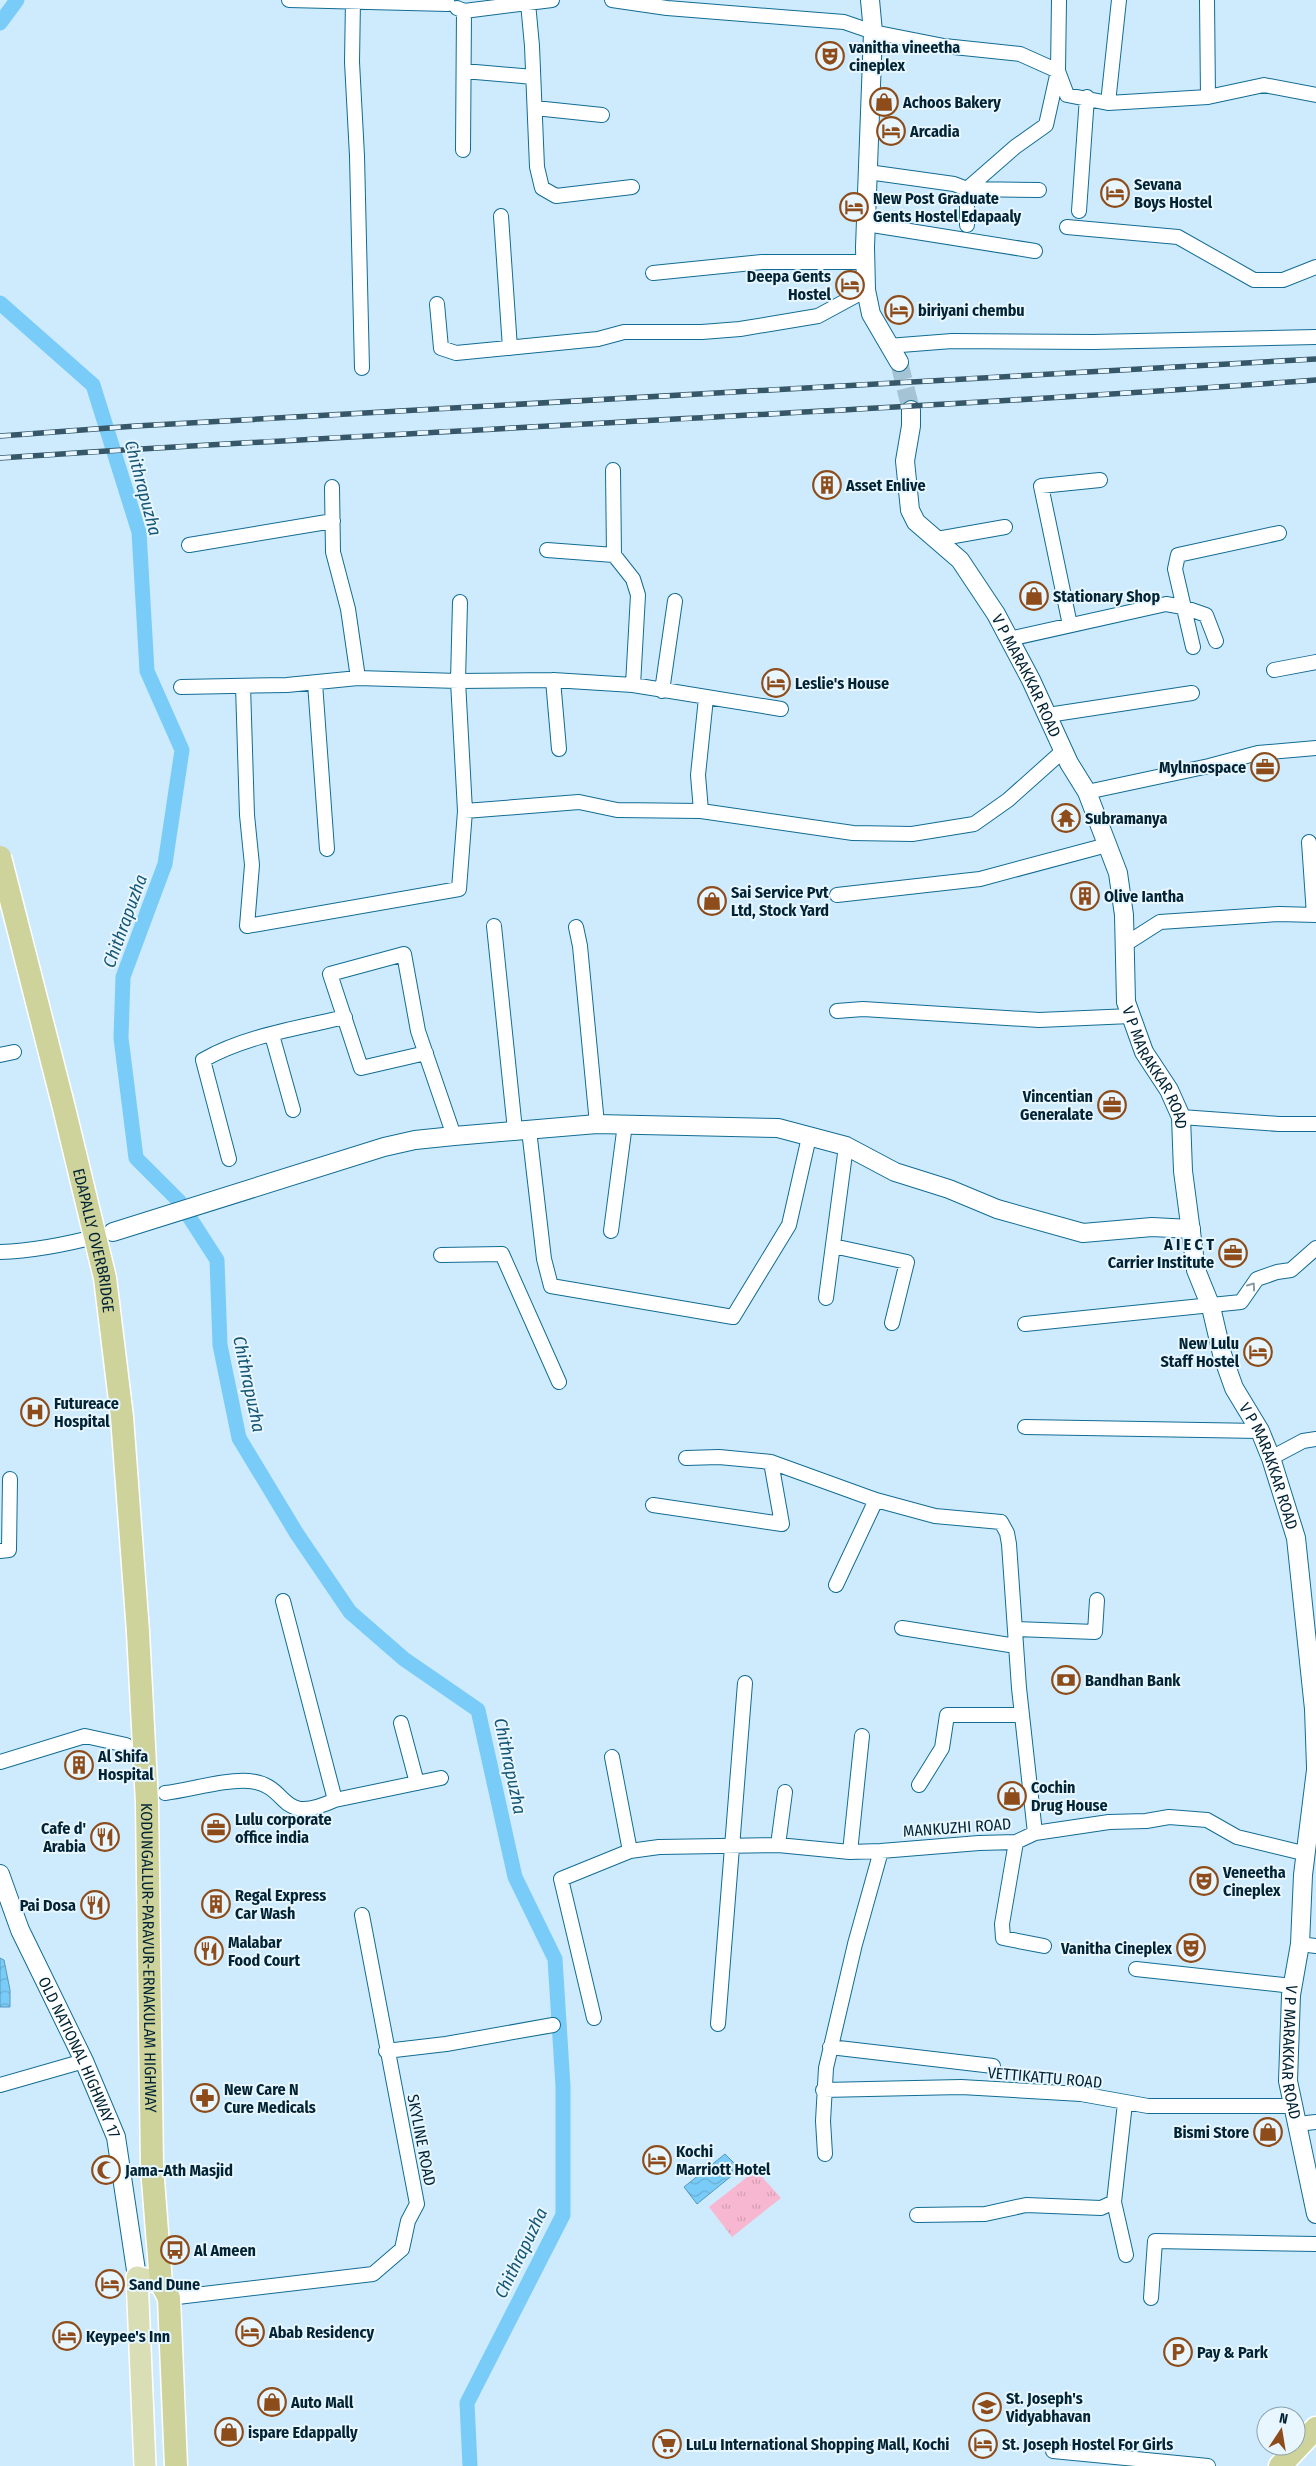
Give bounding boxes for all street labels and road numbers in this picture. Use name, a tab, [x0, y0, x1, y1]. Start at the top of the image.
street label: V P MARAKKAR ROAD	[988, 611, 1065, 740]
street label: V P MARAKKAR ROAD	[1118, 1004, 1190, 1129]
street label: EDAPALLY OVERBRIDGE	[69, 1166, 118, 1314]
street label: V P MARAKKAR ROAD	[1235, 1399, 1302, 1532]
street label: KODUNGALLUR-PARAVUR-ERNAKULAM HIGHWAY	[137, 1803, 160, 2113]
street label: MANKUZHI ROAD	[902, 1814, 1012, 1841]
street label: OLD NATIONAL HIGHWAY 17	[34, 1974, 124, 2141]
street label: V P MARAKKAR ROAD	[1278, 1983, 1305, 2121]
street label: VETTIKATTU ROAD	[987, 2063, 1103, 2092]
street label: SKYLINE ROAD	[403, 2093, 440, 2187]

